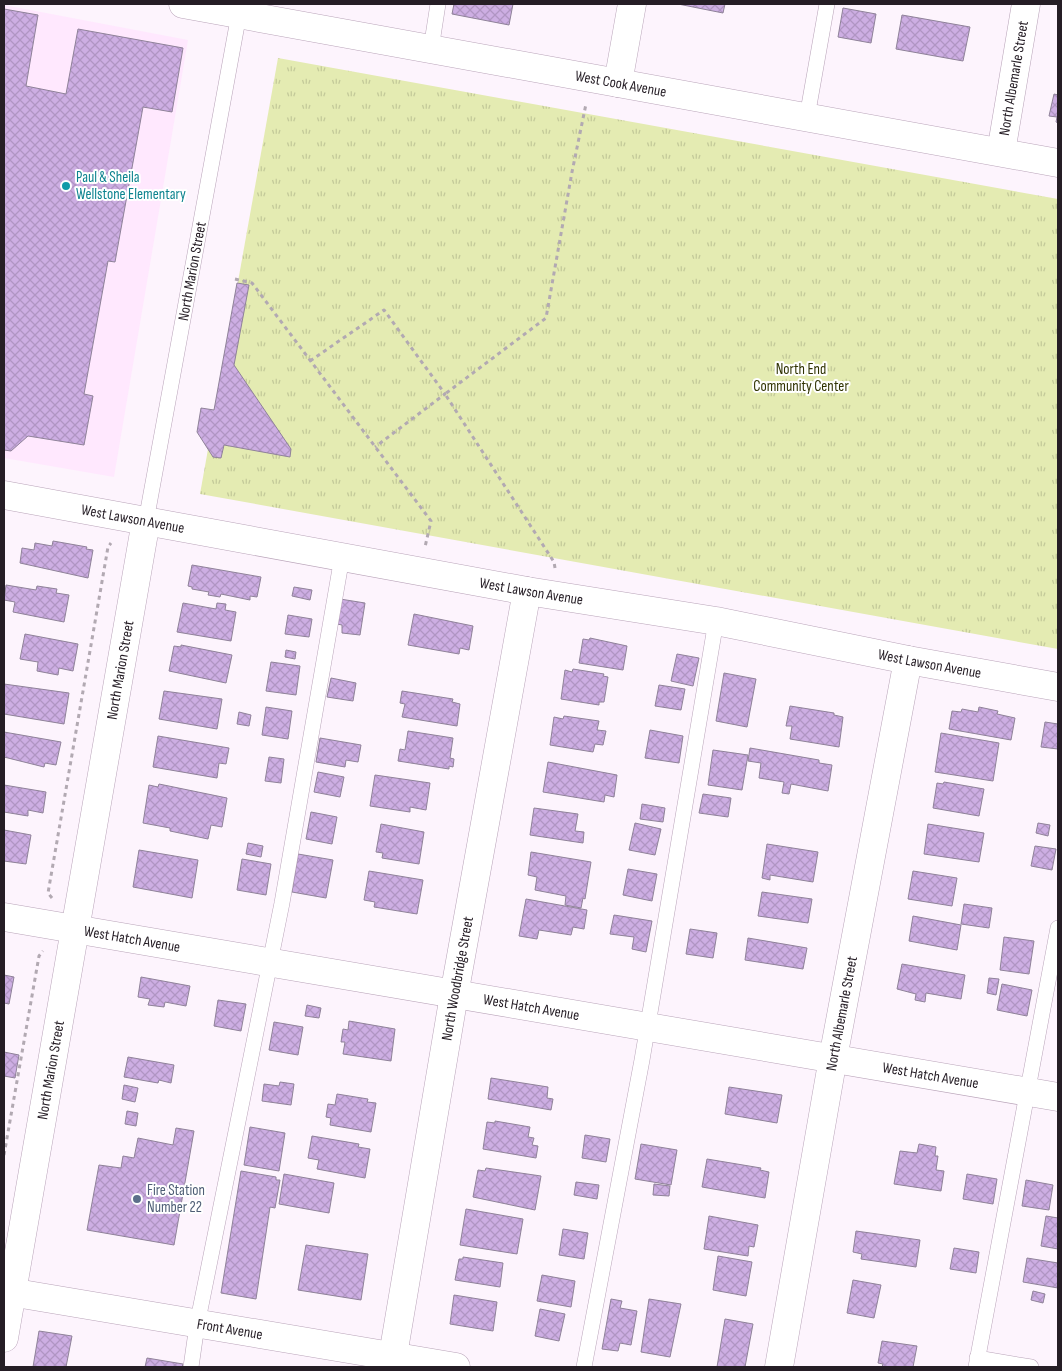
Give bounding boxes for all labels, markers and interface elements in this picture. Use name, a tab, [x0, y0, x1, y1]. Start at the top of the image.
street label: North Albemarle Street	[994, 19, 1033, 137]
street label: West Cook Avenue	[574, 66, 668, 101]
place label: Paul & Sheila Wellstone Elementary	[76, 168, 186, 204]
marker: Paul & Sheila Wellstone Elementary	[60, 180, 72, 192]
street label: North Marion Street	[173, 220, 210, 322]
park label: North End Community Center	[753, 360, 849, 396]
street label: West Lawson Avenue	[80, 500, 186, 537]
street label: West Lawson Avenue	[478, 573, 584, 609]
street label: North Marion Street	[102, 619, 138, 721]
street label: West Lawson Avenue	[876, 645, 983, 683]
street label: North Woodbridge Street	[437, 915, 478, 1042]
street label: West Hatch Avenue	[83, 921, 182, 956]
street label: North Albemarle Street	[821, 954, 862, 1072]
street label: West Hatch Avenue	[482, 990, 581, 1025]
street label: North Marion Street	[33, 1019, 69, 1121]
street label: West Hatch Avenue	[881, 1058, 980, 1093]
place label: Fire Station Number 22	[147, 1181, 205, 1217]
marker: Fire Station Number 22	[131, 1193, 143, 1205]
street label: Front Avenue	[196, 1314, 264, 1344]

